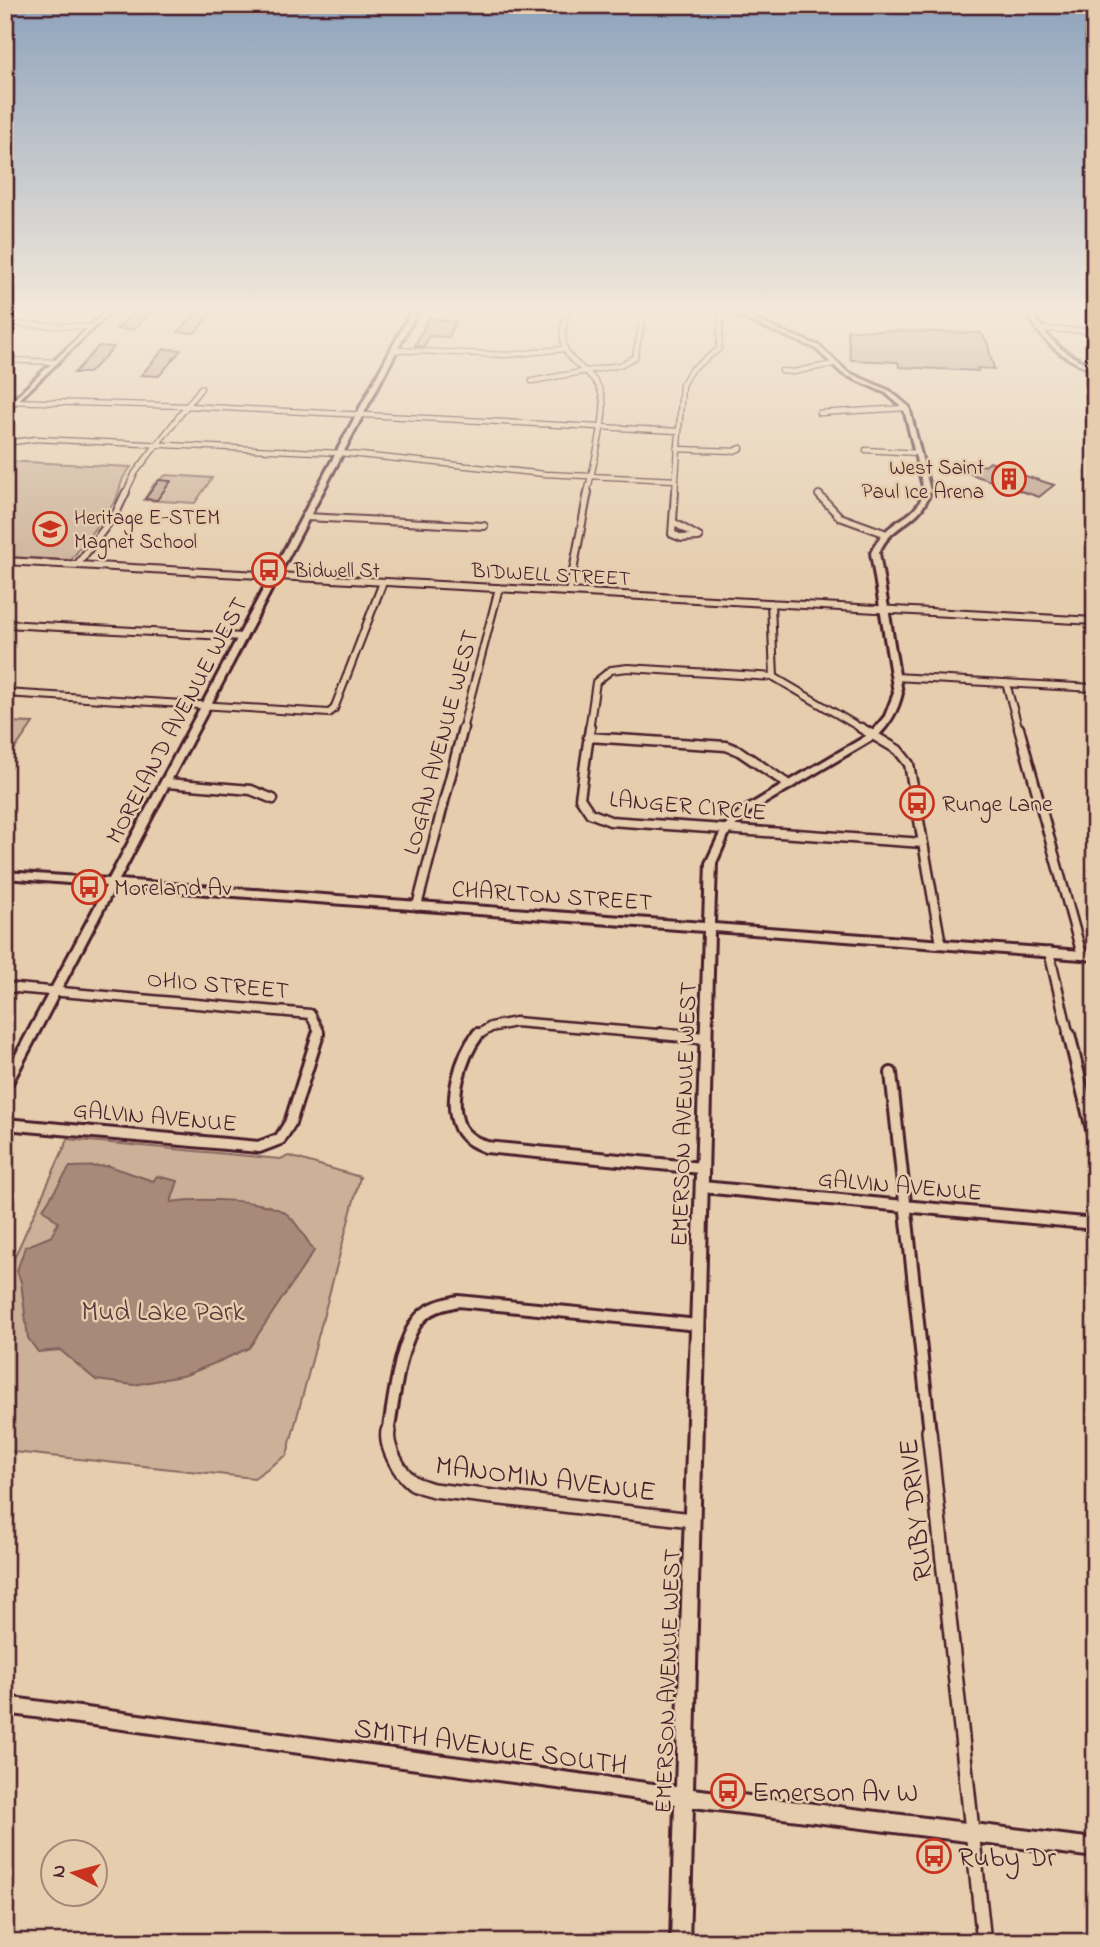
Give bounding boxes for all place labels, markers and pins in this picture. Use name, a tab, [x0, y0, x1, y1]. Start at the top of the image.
place label: West Saint Paul Ice Arena	[862, 454, 984, 508]
building icon: West Saint Paul Ice Arena	[990, 460, 1028, 498]
place label: Heritage E-STEM Magnet School	[74, 504, 220, 560]
school or university icon: Heritage E-STEM Magnet School	[31, 510, 69, 548]
bus stop icon: Bidwell St	[250, 551, 288, 589]
place label: Bidwell St	[293, 557, 380, 587]
bus stop icon: Runge Lane	[898, 784, 936, 822]
place label: Runge Lane	[942, 788, 1053, 823]
bus stop icon: Moreland Av	[70, 868, 108, 906]
place label: Moreland Av	[114, 872, 232, 907]
bus stop icon: Emerson Av W	[709, 1772, 747, 1810]
place label: Emerson Av W	[752, 1774, 918, 1815]
bus stop icon: Ruby Dr	[915, 1837, 953, 1875]
place label: Ruby Dr	[958, 1839, 1056, 1880]

